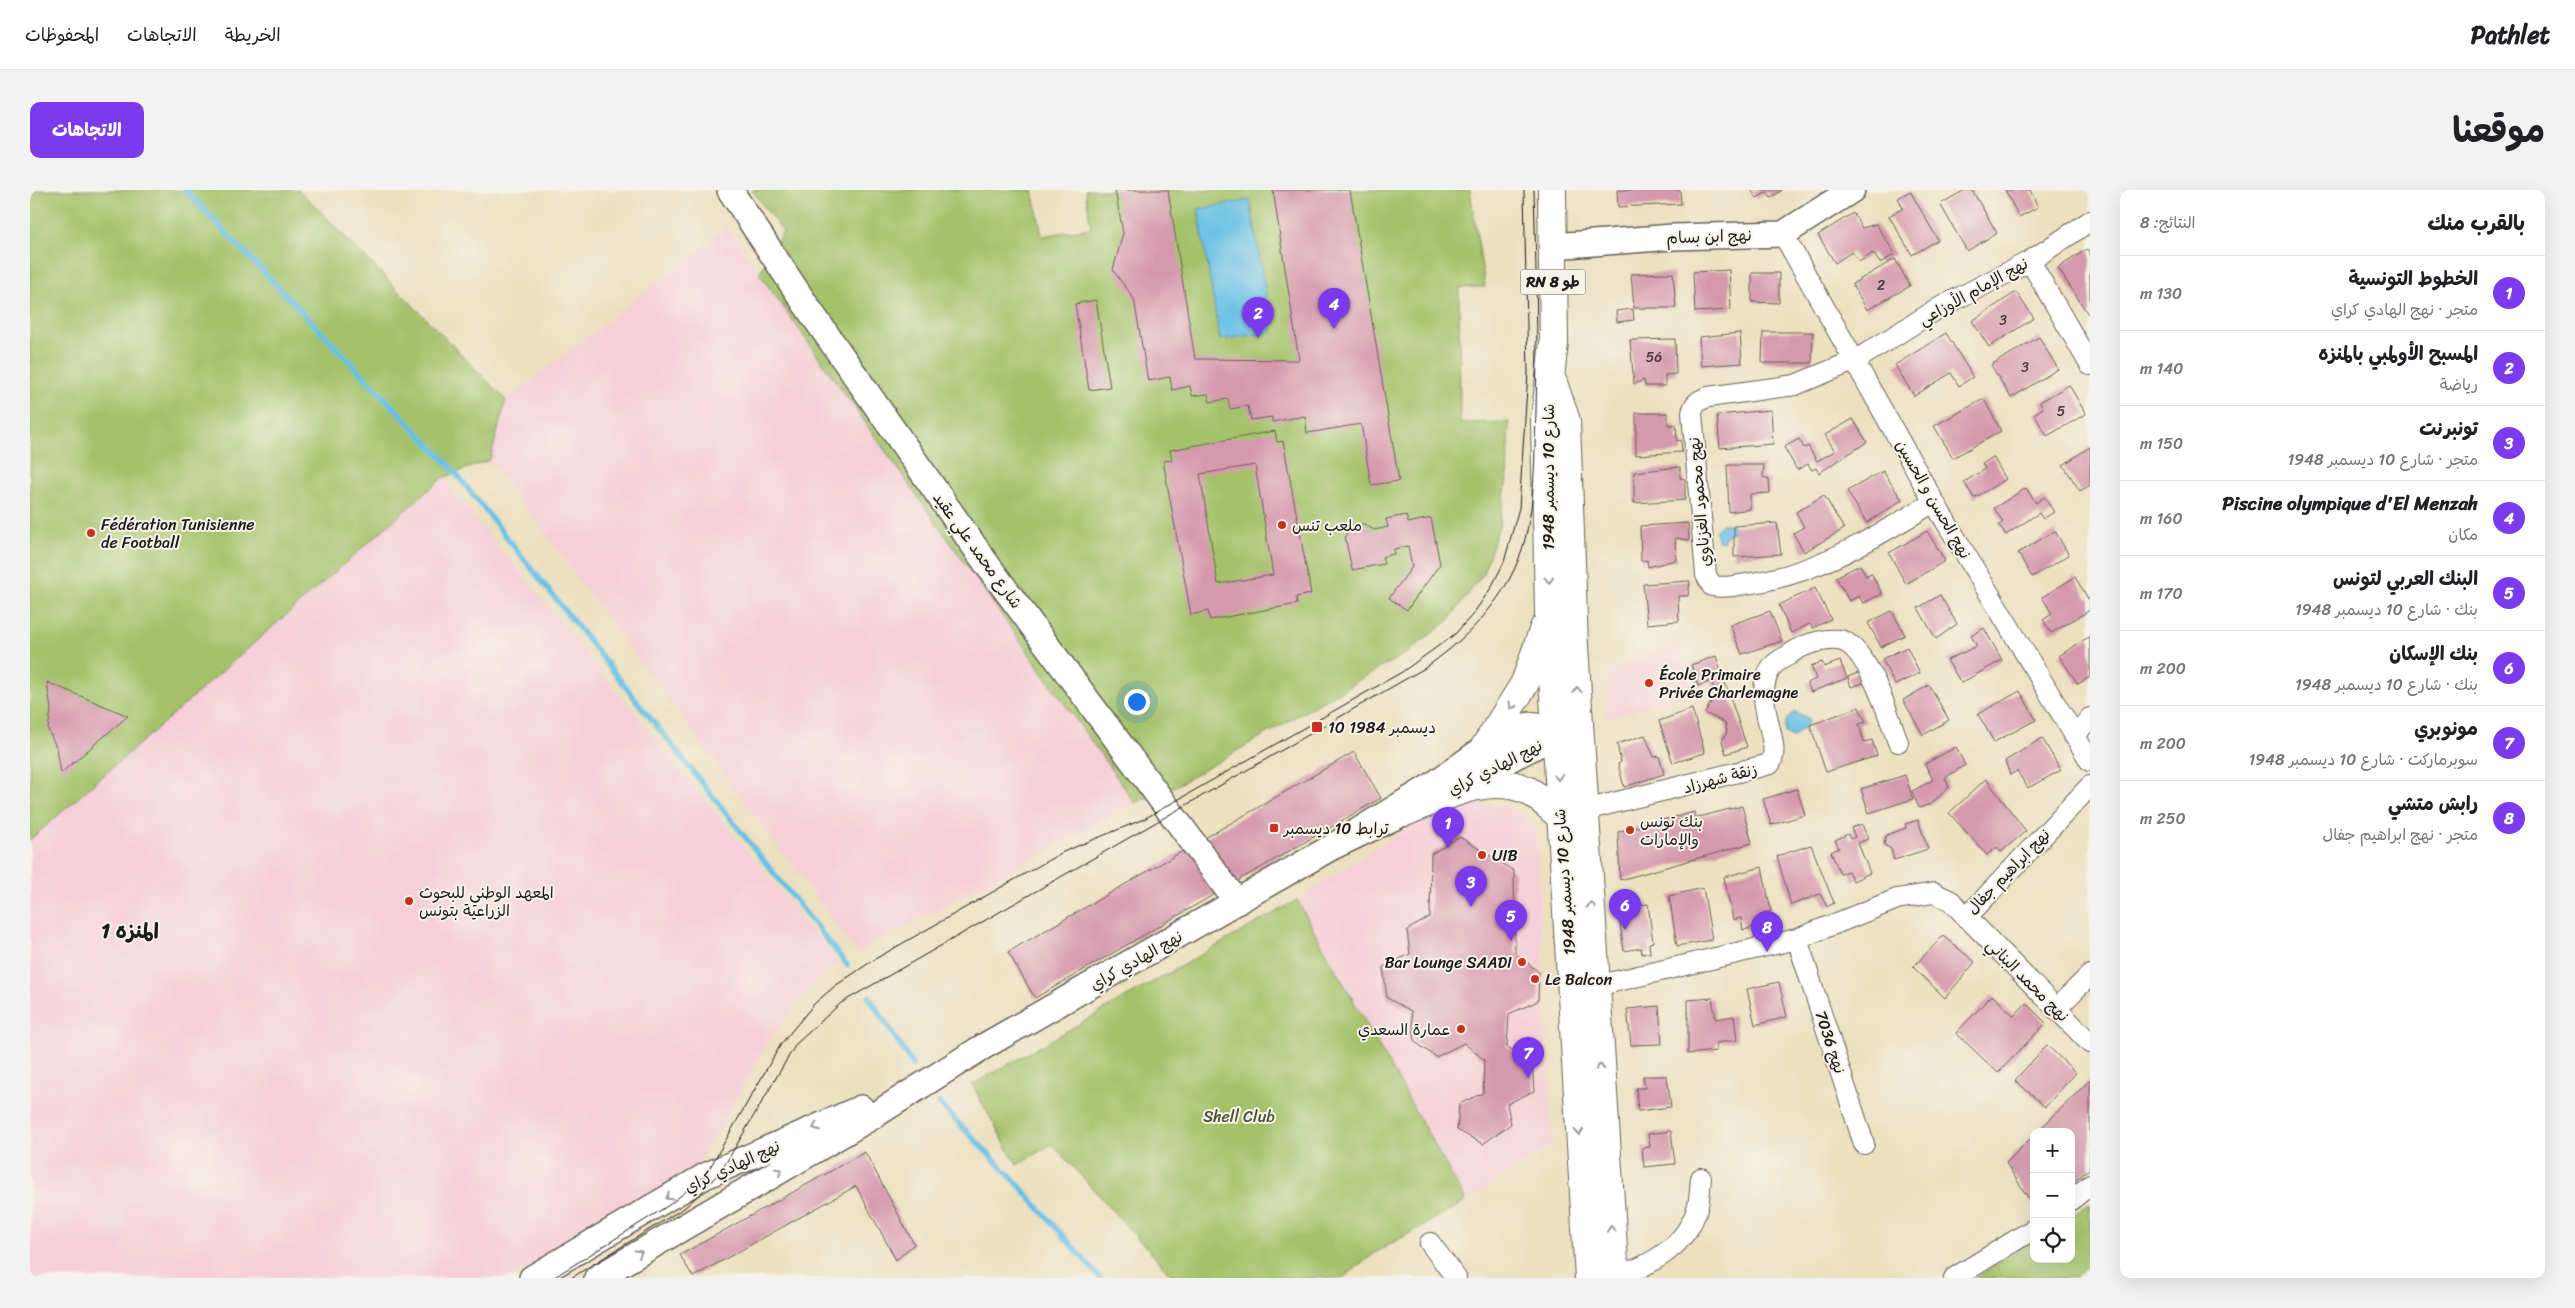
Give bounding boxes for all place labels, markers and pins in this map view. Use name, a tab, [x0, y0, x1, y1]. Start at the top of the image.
pin: 4	[1318, 288, 1350, 329]
pin: 2	[1242, 297, 1274, 338]
place label: Fédération Tunisienne de Football	[101, 510, 255, 557]
place label: ملعب تنس	[1292, 511, 1362, 540]
marker: ملعب تنس	[1276, 519, 1288, 531]
marker: Fédération Tunisienne de Football	[85, 527, 97, 539]
place label: École Primaire Privée Charlemagne	[1659, 660, 1799, 707]
marker: École Primaire Privée Charlemagne	[1643, 677, 1655, 689]
place label: 10 ديسمبر 1984	[1328, 713, 1436, 742]
marker: 10 ديسمبر 1984	[1310, 720, 1324, 734]
pin: 1	[1432, 807, 1464, 848]
place label: بنك تونس والإمارات	[1640, 807, 1703, 854]
place label: ترابط 10 ديسمبر	[1282, 814, 1389, 843]
marker: ترابط 10 ديسمبر	[1268, 822, 1280, 834]
marker: بنك تونس والإمارات	[1624, 824, 1636, 836]
place label: UIB	[1492, 841, 1518, 870]
marker: UIB	[1476, 849, 1488, 861]
pin: 3	[1455, 866, 1487, 907]
place label: المعهد الوطني للبحوث الزراعية بتونس	[419, 878, 554, 925]
pin: 6	[1609, 889, 1641, 930]
marker: المعهد الوطني للبحوث الزراعية بتونس	[403, 895, 415, 907]
pin: 5	[1495, 900, 1527, 941]
pin: 8	[1751, 911, 1783, 952]
place label: Bar Lounge SAADI	[1385, 948, 1512, 977]
marker: Bar Lounge SAADI	[1516, 956, 1528, 968]
place label: Le Balcon	[1545, 965, 1613, 994]
marker: Le Balcon	[1529, 973, 1541, 985]
place label: عمارة السعدي	[1358, 1015, 1451, 1044]
marker: عمارة السعدي	[1455, 1023, 1467, 1035]
pin: 7	[1512, 1037, 1544, 1078]

